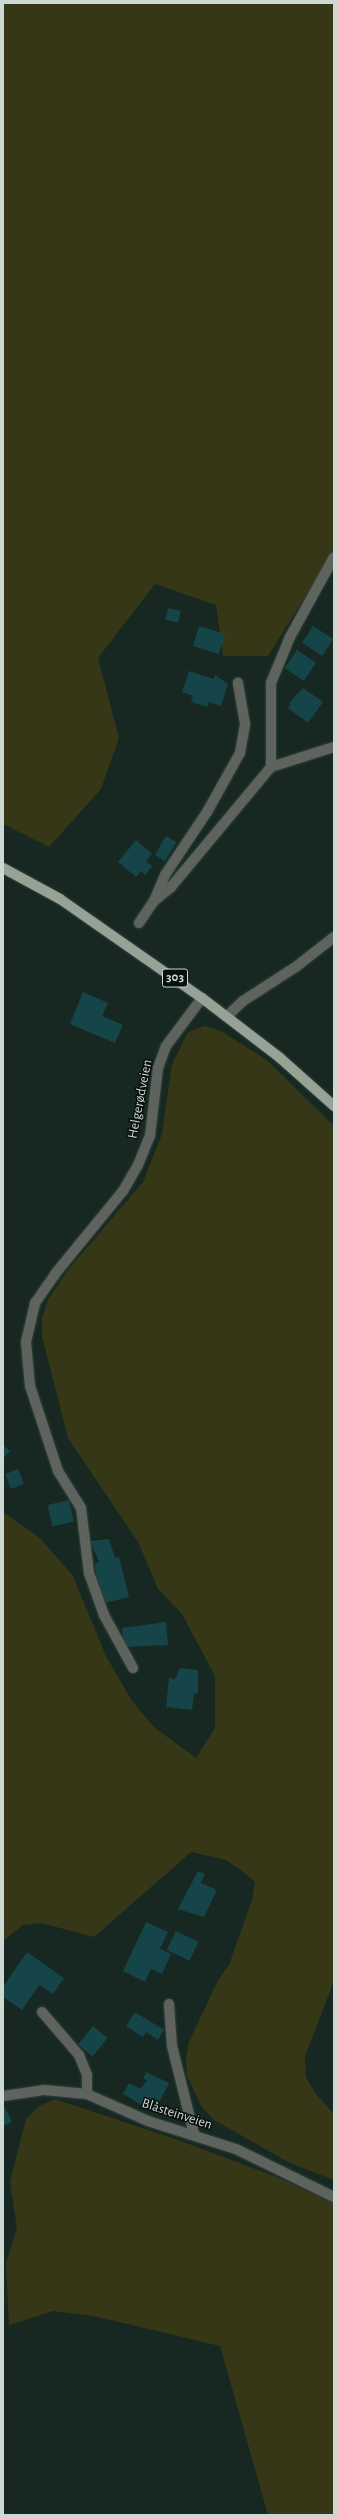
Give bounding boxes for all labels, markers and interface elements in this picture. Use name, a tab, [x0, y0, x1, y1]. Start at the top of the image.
road number: 303	[162, 967, 188, 989]
street label: Helgerødveien	[124, 1058, 156, 1140]
street label: Blåsteinveien	[140, 2095, 214, 2133]

